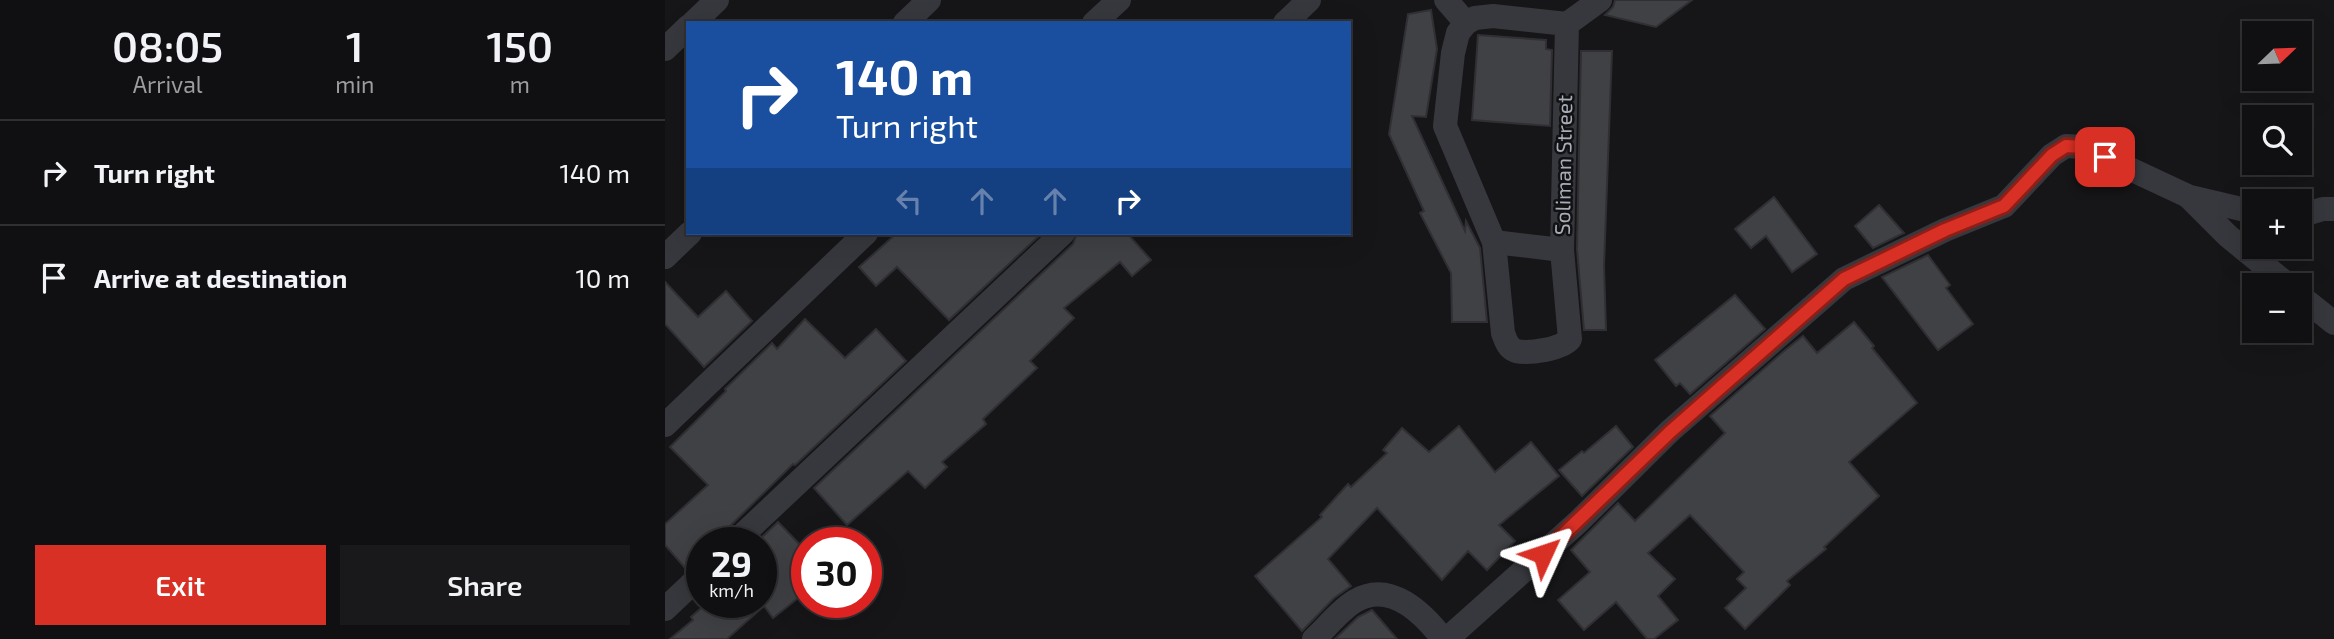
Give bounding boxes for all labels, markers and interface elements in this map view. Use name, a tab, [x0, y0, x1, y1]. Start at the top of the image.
text: 08:05	[112, 20, 223, 70]
text: 1	[346, 20, 364, 70]
text: 150	[487, 20, 553, 70]
north arrow	[2242, 21, 2312, 91]
map controls	[2242, 21, 2312, 343]
text: 140 m	[836, 46, 973, 105]
icon: right	[721, 49, 812, 140]
text: Arrival	[133, 70, 203, 98]
text: min	[335, 70, 374, 98]
text: m	[510, 70, 530, 98]
street label: Soliman Street	[1549, 95, 1576, 235]
button: search	[2242, 105, 2312, 175]
text: Turn right	[836, 106, 978, 144]
pin	[2075, 127, 2135, 187]
icon: arrive	[2086, 138, 2124, 176]
icon: right	[35, 154, 73, 192]
text: Turn right	[94, 157, 215, 188]
text: 140 m	[559, 157, 630, 188]
icon: left	[890, 182, 928, 220]
icon: ahead	[963, 182, 1001, 220]
icon: ahead	[1036, 182, 1074, 220]
icon: right	[1109, 182, 1147, 220]
button: +	[2242, 189, 2312, 259]
icon: arrive	[35, 259, 73, 297]
text: Arrive at destination	[94, 262, 347, 293]
text: 10 m	[575, 262, 630, 293]
button: −	[2242, 273, 2312, 343]
position arrow	[1506, 517, 1580, 591]
speed limit sign: 30	[791, 527, 882, 618]
text: 29	[711, 542, 752, 584]
button: Exit	[35, 545, 326, 625]
button: Share	[340, 545, 630, 625]
text: km/h	[709, 579, 754, 601]

